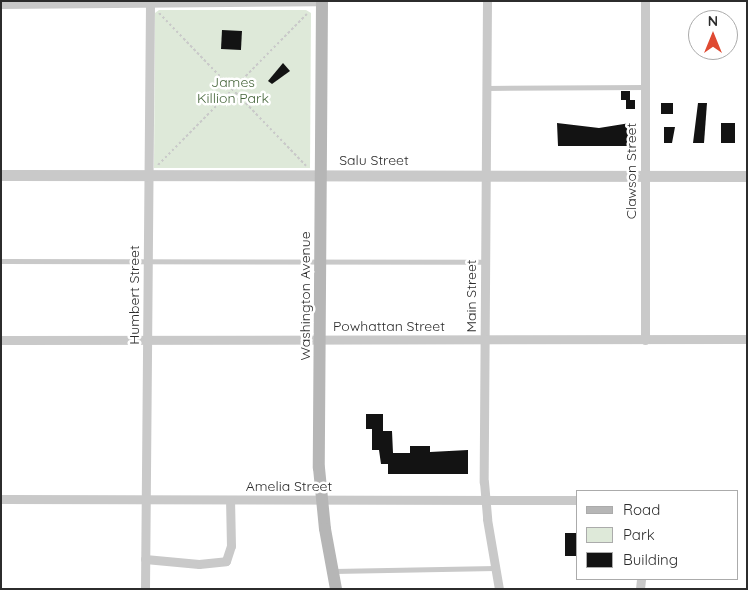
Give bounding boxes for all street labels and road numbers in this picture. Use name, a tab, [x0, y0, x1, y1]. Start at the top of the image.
street label: Clawson Street	[623, 123, 639, 219]
street label: Salu Street	[339, 152, 409, 168]
street label: Washington Avenue	[297, 231, 313, 361]
street label: Humbert Street	[126, 245, 142, 345]
street label: Main Street	[463, 259, 479, 333]
street label: Powhattan Street	[333, 318, 445, 334]
street label: Amelia Street	[246, 478, 332, 494]

